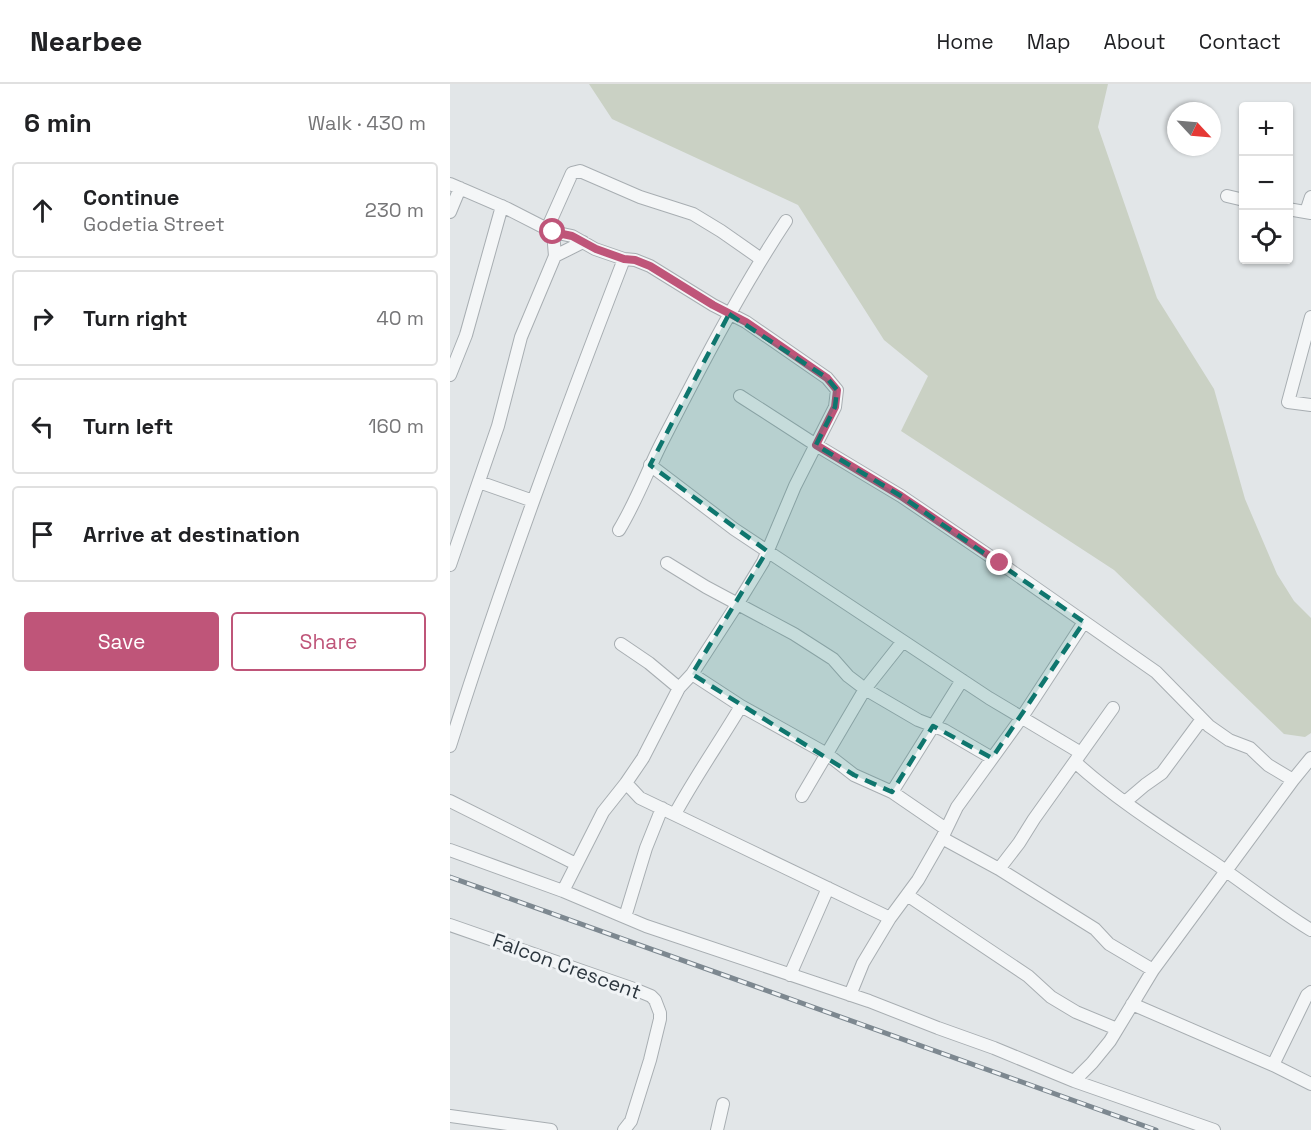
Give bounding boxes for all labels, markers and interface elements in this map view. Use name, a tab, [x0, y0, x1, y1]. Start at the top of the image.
text: Nearbee	[30, 23, 142, 59]
text: Home	[936, 28, 994, 55]
text: Map	[1027, 28, 1071, 55]
text: About	[1104, 28, 1166, 55]
text: Contact	[1199, 28, 1281, 55]
north arrow	[1167, 102, 1221, 156]
map controls	[1239, 102, 1293, 264]
button: +	[1239, 102, 1293, 156]
text: 6 min	[24, 106, 92, 140]
text: Walk · 430 m	[308, 110, 426, 136]
button: −	[1239, 156, 1293, 210]
text: Continue	[83, 183, 179, 211]
icon: ahead	[26, 194, 59, 227]
text: 230 m	[365, 197, 424, 223]
button: locate	[1239, 210, 1293, 264]
text: Godetia Street	[83, 211, 225, 237]
route start	[539, 218, 565, 244]
icon: right	[26, 302, 59, 335]
text: Turn right	[83, 304, 188, 332]
text: 40 m	[376, 305, 424, 331]
icon: left	[26, 410, 59, 443]
text: Turn left	[83, 412, 173, 440]
text: 160 m	[368, 413, 424, 439]
icon: arrive	[26, 518, 59, 551]
text: Arrive at destination	[83, 520, 300, 548]
route end	[986, 549, 1012, 575]
button: Save	[24, 612, 219, 671]
button: Share	[231, 612, 426, 671]
street label: Falcon Crescent	[489, 927, 645, 1005]

